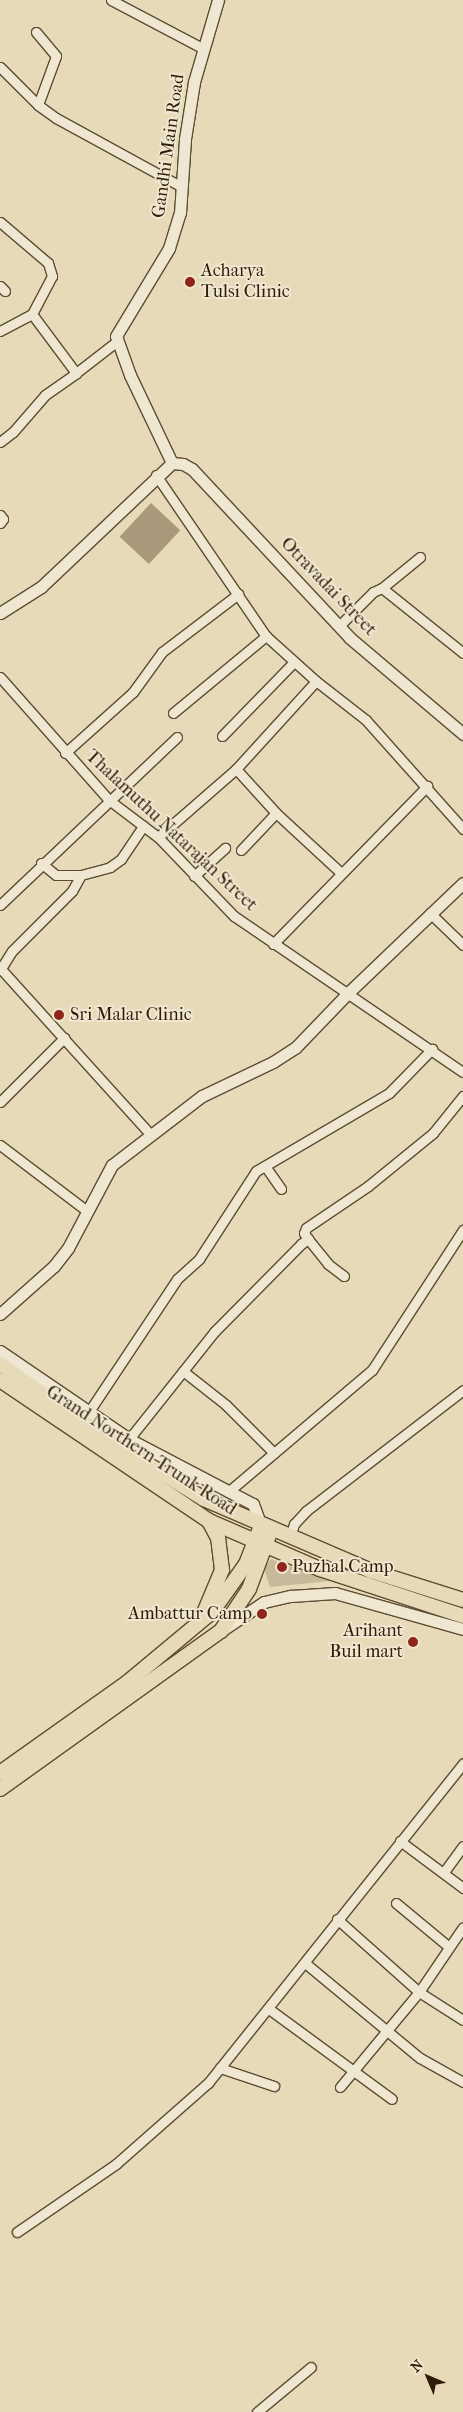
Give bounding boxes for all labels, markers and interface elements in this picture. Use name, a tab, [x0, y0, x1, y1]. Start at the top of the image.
street label: Gandhi Main Road	[148, 73, 190, 219]
place label: Acharya Tulsi Clinic	[201, 261, 290, 304]
marker: Acharya Tulsi Clinic	[183, 275, 197, 289]
street label: Otravadai Street	[276, 533, 380, 641]
street label: Thalamuthu Natarajan Street	[81, 746, 261, 916]
place label: Sri Malar Clinic	[70, 1004, 192, 1026]
marker: Sri Malar Clinic	[52, 1008, 66, 1022]
street label: Grand Northern Trunk Road	[42, 1381, 240, 1521]
place label: Puzhal Camp	[292, 1556, 393, 1578]
marker: Puzhal Camp	[276, 1561, 288, 1573]
place label: Ambattur Camp	[128, 1603, 252, 1625]
marker: Ambattur Camp	[256, 1608, 268, 1620]
place label: Arihant Buil mart	[329, 1621, 403, 1664]
marker: Arihant Buil mart	[407, 1636, 419, 1648]
north arrow	[403, 2352, 453, 2402]
text: N	[407, 2356, 427, 2376]

